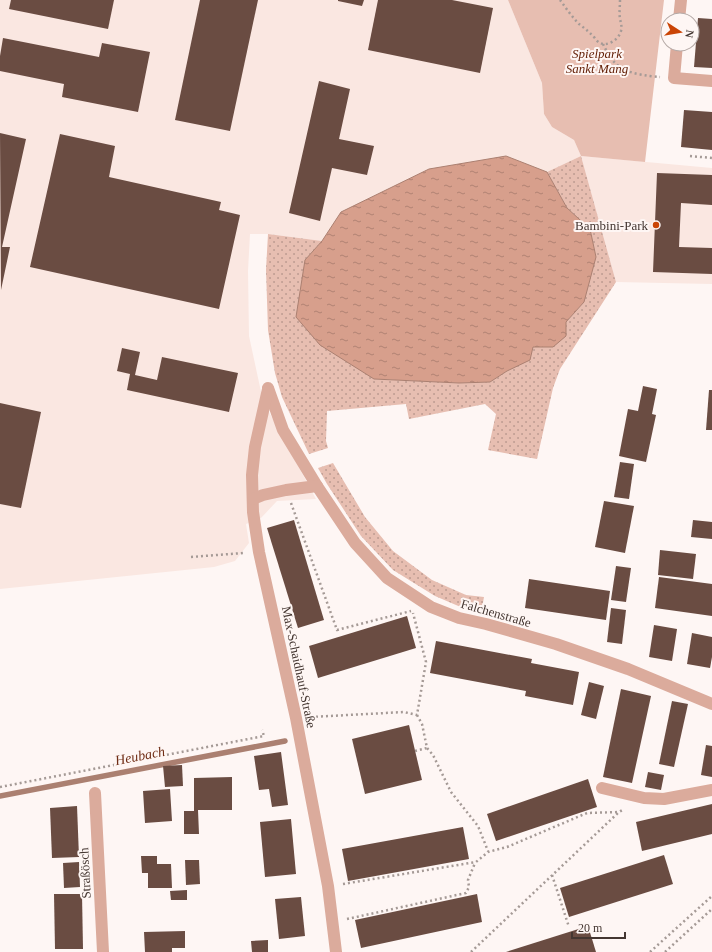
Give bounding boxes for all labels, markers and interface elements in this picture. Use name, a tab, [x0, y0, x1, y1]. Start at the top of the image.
north arrow	[660, 12, 700, 52]
text: N	[683, 29, 696, 39]
park label: Spielpark Sankt Mang	[566, 46, 629, 76]
place label: Bambini-Park	[575, 218, 648, 233]
marker: Bambini-Park	[651, 220, 661, 230]
street label: Falchenstraße	[459, 596, 533, 630]
street label: Max-Schaidhauf-Straße	[279, 605, 319, 730]
water label: Heubach	[113, 744, 166, 768]
street label: Straßösch	[76, 847, 94, 899]
scale bar	[572, 914, 625, 940]
text: 20 m	[578, 921, 603, 935]

